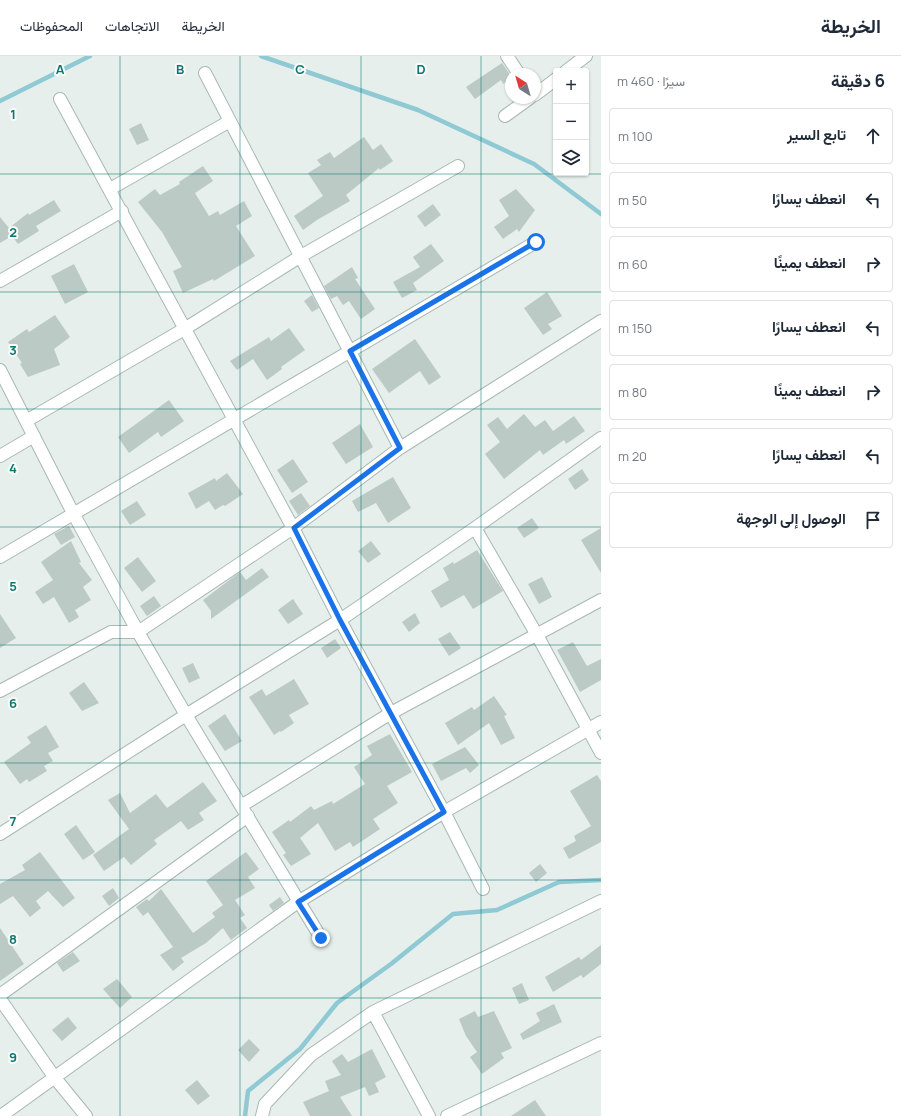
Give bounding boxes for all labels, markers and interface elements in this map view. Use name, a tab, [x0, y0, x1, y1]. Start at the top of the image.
text: الخريطة	[821, 13, 881, 39]
text: المحفوظات	[20, 16, 83, 35]
text: الاتجاهات	[105, 16, 159, 35]
text: الخريطة	[181, 16, 225, 35]
text: A	[56, 60, 65, 78]
text: B	[176, 60, 184, 78]
text: C	[295, 60, 305, 78]
text: D	[416, 60, 426, 78]
north arrow	[505, 68, 541, 104]
map controls	[553, 68, 589, 176]
button: +	[553, 68, 589, 104]
text: 6 دقيقة	[831, 69, 885, 92]
text: سيرًا · 460 m	[617, 72, 685, 90]
button: −	[553, 104, 589, 140]
text: 1	[10, 105, 16, 123]
text: تابع السير	[787, 124, 846, 145]
icon: ahead	[862, 125, 884, 147]
text: 100 m	[618, 127, 653, 145]
button: layers	[553, 140, 589, 176]
text: انعطف يسارًا	[772, 188, 846, 209]
icon: left	[862, 189, 884, 211]
text: 50 m	[618, 191, 647, 209]
text: 2	[9, 223, 17, 241]
route start	[527, 233, 545, 251]
text: انعطف يمينًا	[774, 252, 846, 273]
icon: right	[862, 253, 884, 275]
text: 60 m	[618, 255, 648, 273]
text: انعطف يسارًا	[772, 316, 846, 337]
icon: left	[862, 317, 884, 339]
text: 150 m	[618, 319, 652, 337]
text: 3	[9, 341, 17, 359]
text: انعطف يمينًا	[774, 380, 846, 401]
icon: right	[862, 381, 884, 403]
text: 80 m	[618, 383, 647, 401]
text: انعطف يسارًا	[772, 444, 846, 465]
icon: left	[862, 445, 884, 467]
text: 20 m	[618, 447, 647, 465]
text: 4	[9, 459, 17, 477]
text: الوصول إلى الوجهة	[736, 508, 846, 529]
icon: arrive	[862, 509, 884, 531]
text: 5	[9, 577, 17, 595]
text: 6	[9, 694, 17, 712]
text: 7	[10, 812, 17, 830]
route end	[312, 929, 330, 947]
text: 8	[9, 930, 17, 948]
text: 9	[9, 1048, 17, 1066]

